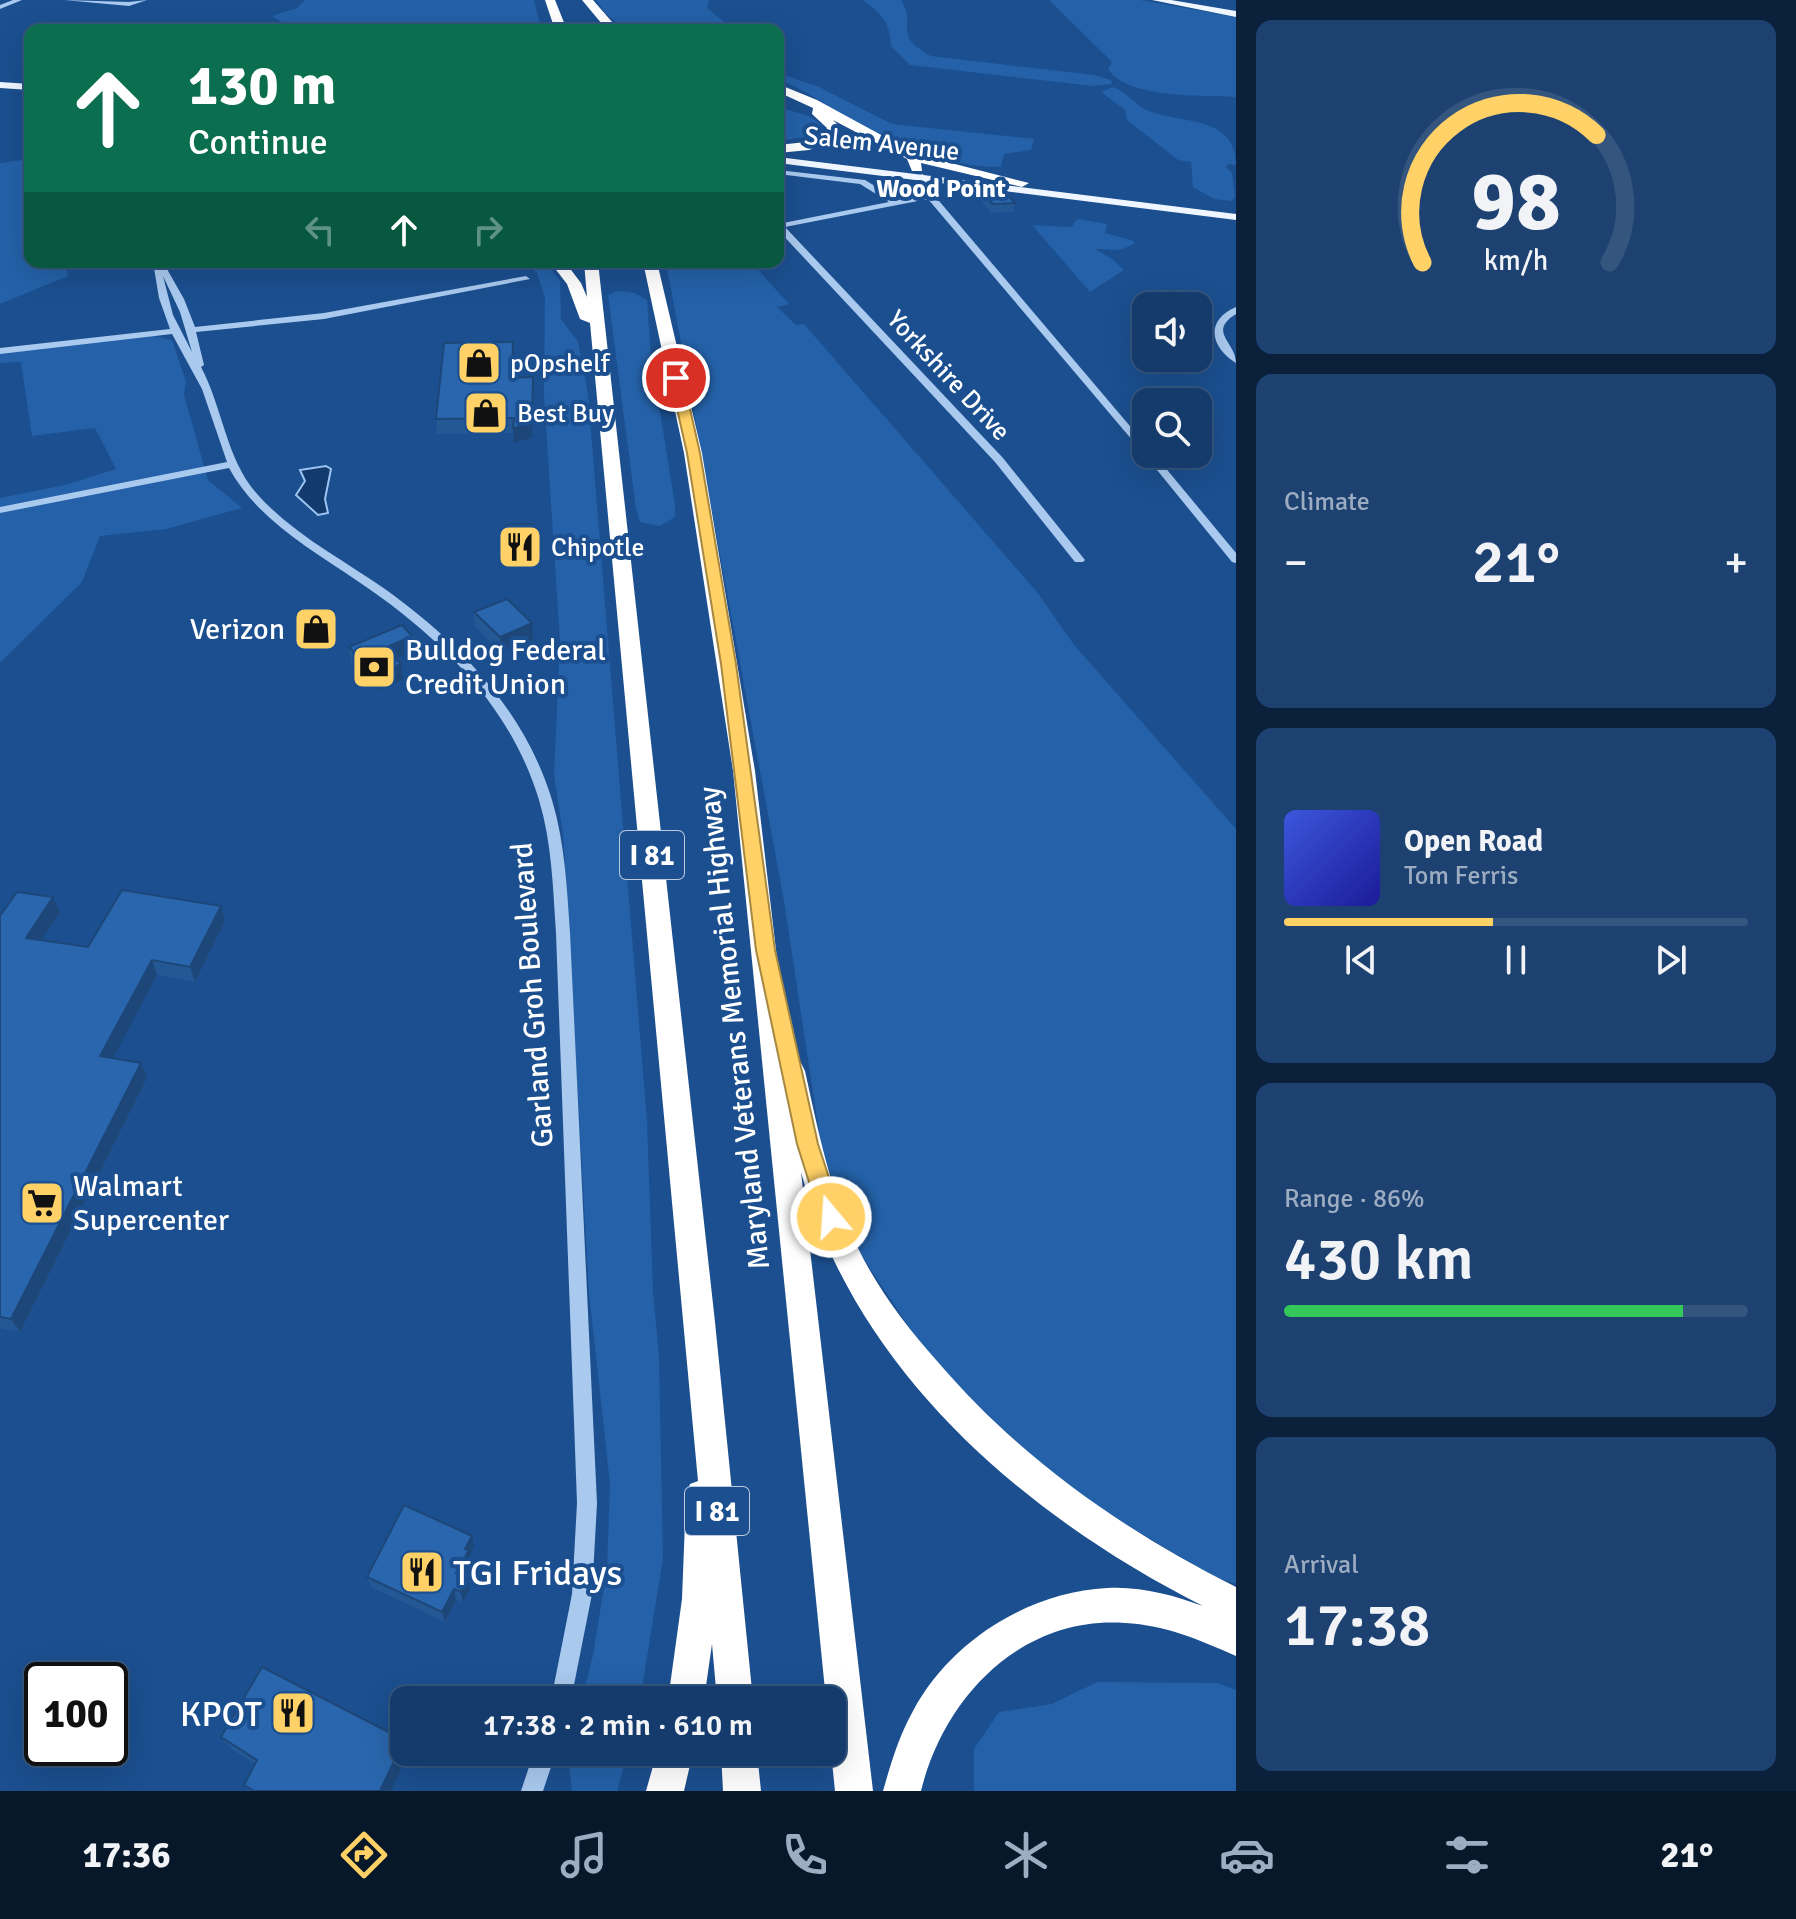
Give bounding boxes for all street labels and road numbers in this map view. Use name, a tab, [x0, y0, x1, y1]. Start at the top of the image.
street label: Salem Avenue	[803, 120, 961, 168]
street label: Yorkshire Drive	[880, 304, 1017, 447]
street label: Maryland Veterans Memorial Highway	[691, 785, 778, 1271]
road number: I 81	[620, 831, 684, 879]
street label: Garland Groh Boulevard	[503, 841, 562, 1149]
road number: I 81	[685, 1487, 749, 1535]

